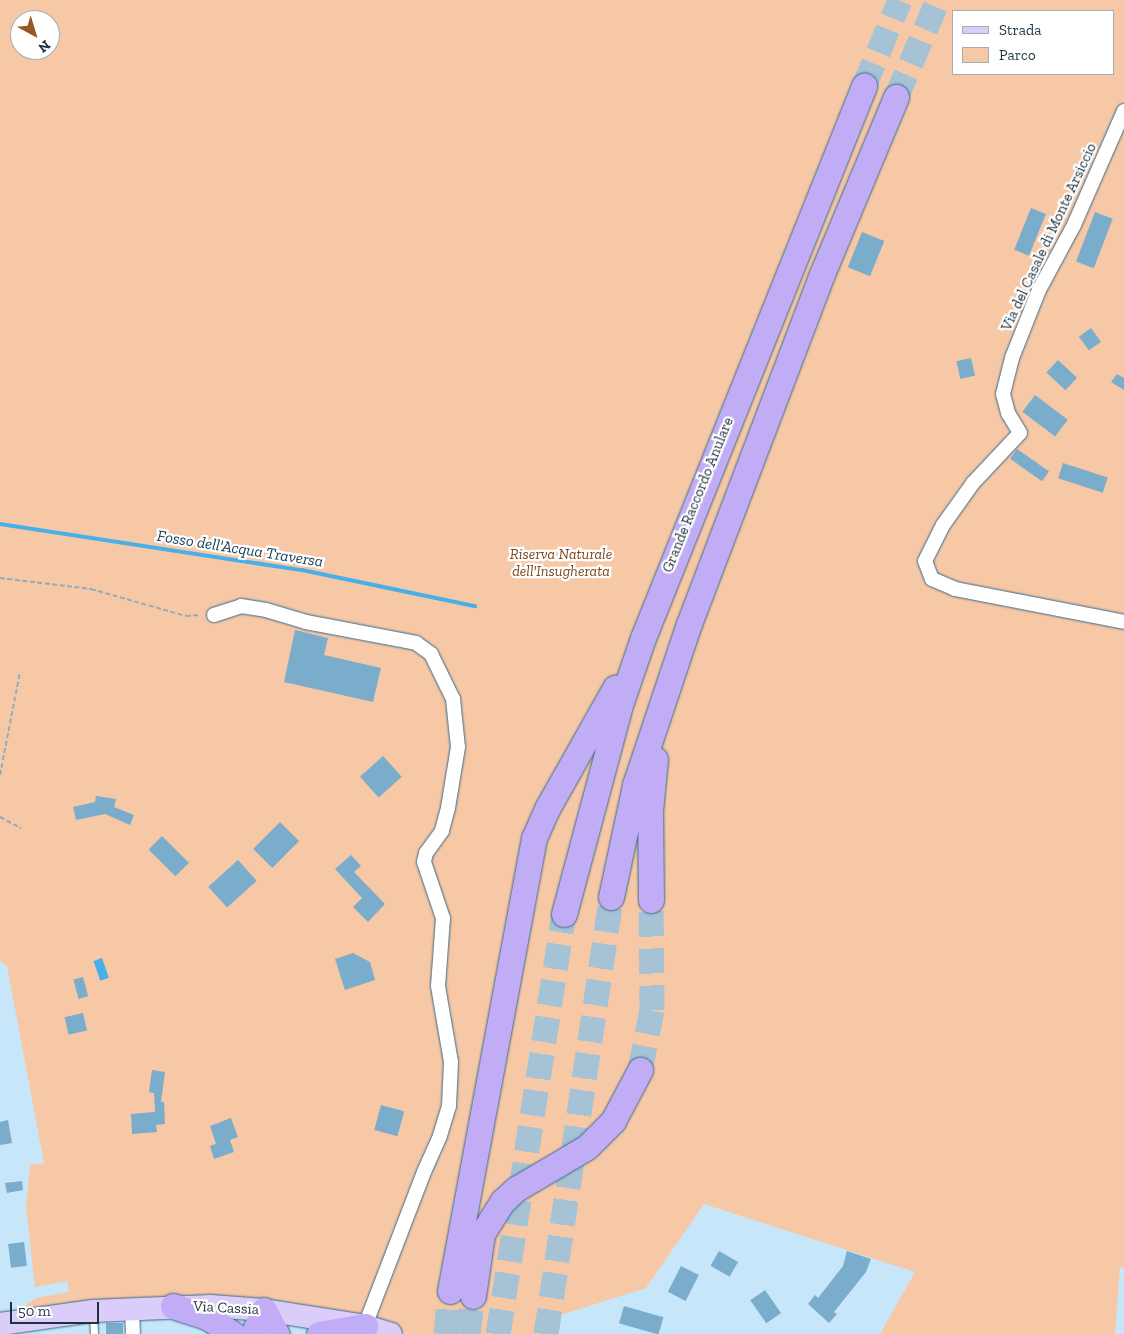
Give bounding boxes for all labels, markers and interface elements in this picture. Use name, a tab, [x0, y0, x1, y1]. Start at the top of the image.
north arrow	[10, 10, 60, 60]
legend	[952, 10, 1114, 75]
text: Strada	[999, 21, 1042, 39]
text: N	[35, 36, 54, 56]
text: Parco	[999, 46, 1036, 64]
street label: Via del Casale di Monte Arsiccio	[997, 140, 1101, 334]
street label: Grande Raccordo Anulare	[659, 415, 737, 575]
water label: Fosso dell'Acqua Traversa	[155, 526, 325, 572]
park label: Riserva Naturale dell'Insugherata	[510, 545, 612, 580]
scale bar	[12, 1292, 101, 1324]
street label: Via Cassia	[193, 1297, 259, 1319]
text: 50 m	[18, 1302, 51, 1320]

